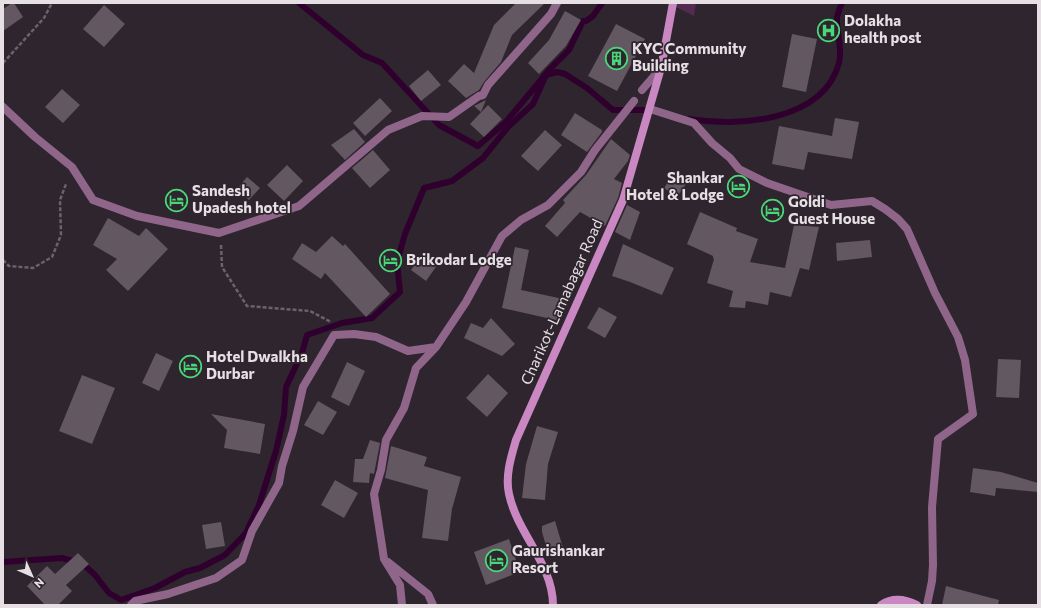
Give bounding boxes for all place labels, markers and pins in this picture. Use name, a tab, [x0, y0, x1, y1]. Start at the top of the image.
place label: Dolakha health post	[844, 11, 921, 46]
hospital icon: Dolakha health post	[815, 17, 841, 43]
place label: KYC Community Building	[632, 39, 747, 74]
building icon: KYC Community Building	[604, 45, 630, 71]
place label: Shankar Hotel & Lodge	[626, 168, 724, 203]
hotel icon: Shankar Hotel & Lodge	[726, 174, 752, 200]
place label: Sandesh Upadesh hotel	[192, 181, 291, 216]
hotel icon: Sandesh Upadesh hotel	[164, 187, 190, 213]
place label: Goldi Guest House	[788, 192, 875, 227]
hotel icon: Goldi Guest House	[759, 198, 785, 224]
hotel icon: Brikodar Lodge	[378, 247, 404, 273]
place label: Brikodar Lodge	[406, 250, 512, 268]
place label: Hotel Dwalkha Durbar	[206, 347, 308, 382]
hotel icon: Hotel Dwalkha Durbar	[177, 353, 203, 379]
place label: Gaurishankar Resort	[512, 541, 605, 576]
hotel icon: Gaurishankar Resort	[483, 547, 509, 573]

